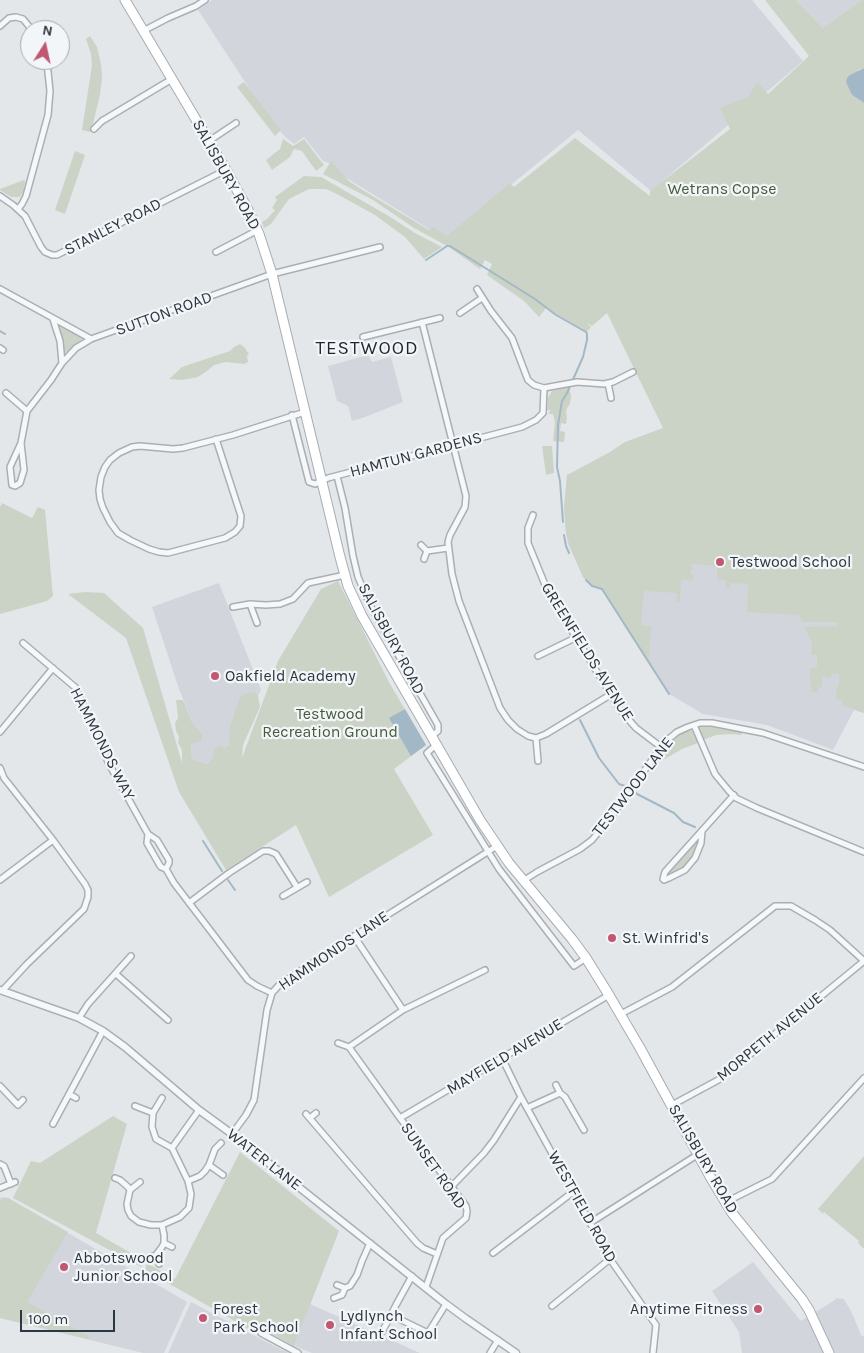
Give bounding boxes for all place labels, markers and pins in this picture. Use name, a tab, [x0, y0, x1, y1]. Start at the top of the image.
place label: Testwood School	[730, 552, 851, 572]
marker: Testwood School	[714, 556, 726, 568]
place label: Oakfield Academy	[225, 666, 356, 686]
marker: Oakfield Academy	[209, 670, 221, 682]
place label: St. Winfrid's	[622, 928, 709, 948]
marker: St. Winfrid's	[606, 932, 618, 944]
place label: Abbotswood Junior School	[74, 1248, 172, 1286]
marker: Abbotswood Junior School	[58, 1261, 70, 1273]
place label: Forest Park School	[213, 1299, 299, 1337]
place label: Anytime Fitness	[630, 1299, 748, 1319]
marker: Anytime Fitness	[752, 1303, 764, 1315]
place label: Lydlynch Infant School	[340, 1306, 437, 1344]
marker: Forest Park School	[197, 1312, 209, 1324]
marker: Lydlynch Infant School	[324, 1319, 336, 1331]

